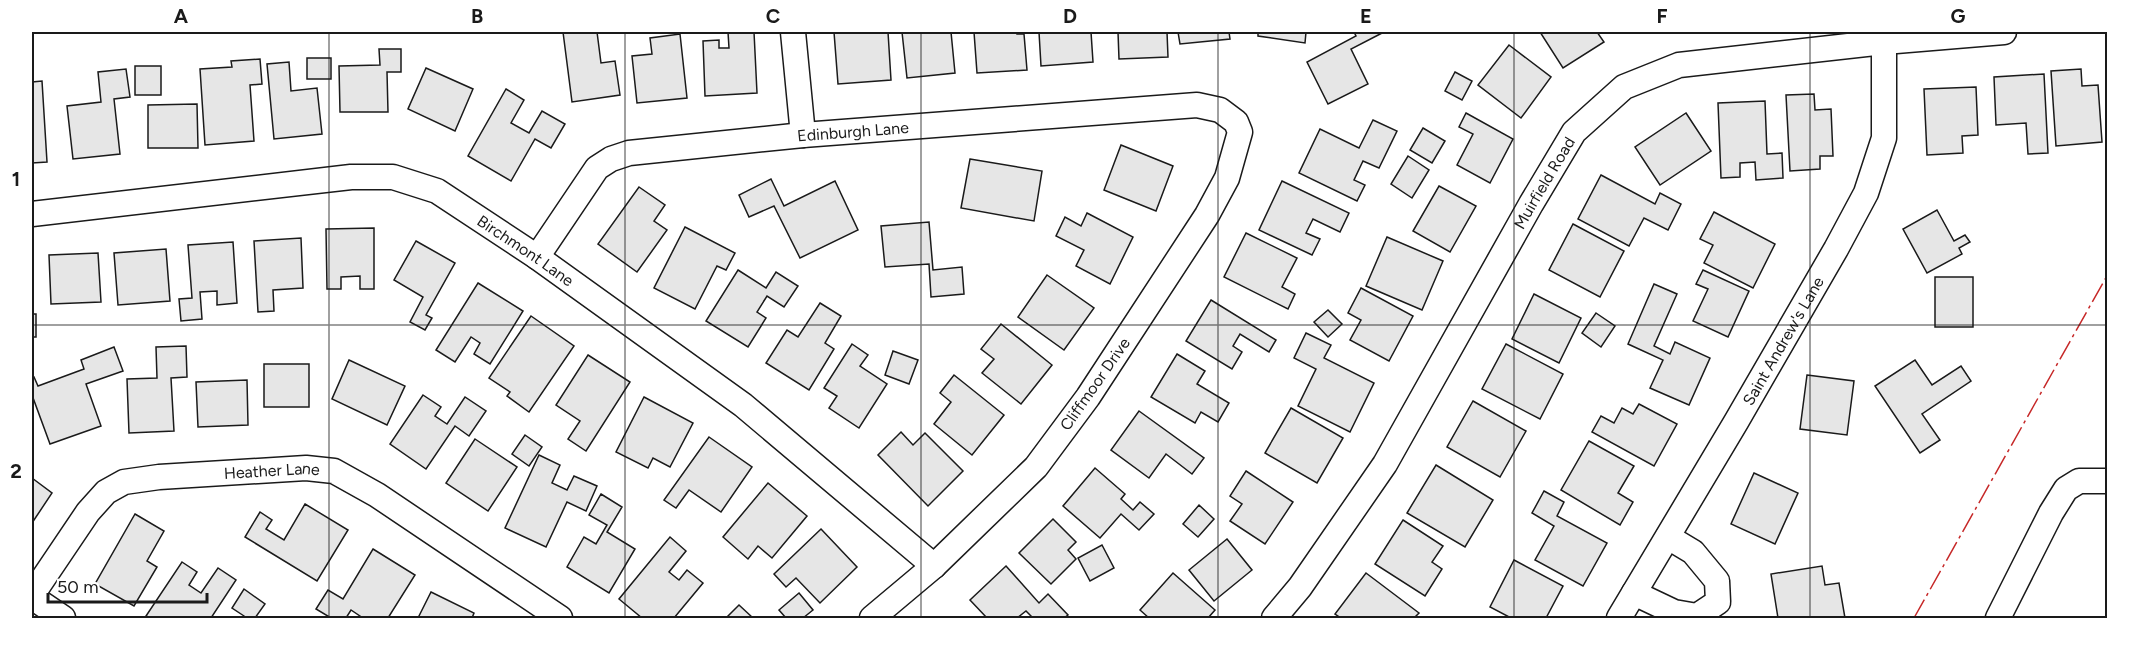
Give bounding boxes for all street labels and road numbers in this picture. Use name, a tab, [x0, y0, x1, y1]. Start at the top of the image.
street label: Edinburgh Lane	[796, 117, 910, 145]
street label: Muirfield Road	[1509, 133, 1578, 232]
street label: Birchmont Lane	[474, 211, 578, 290]
street label: Saint Andrew's Lane	[1738, 273, 1828, 408]
street label: Cliffmoor Drive	[1056, 334, 1134, 434]
street label: Heather Lane	[223, 458, 321, 483]

